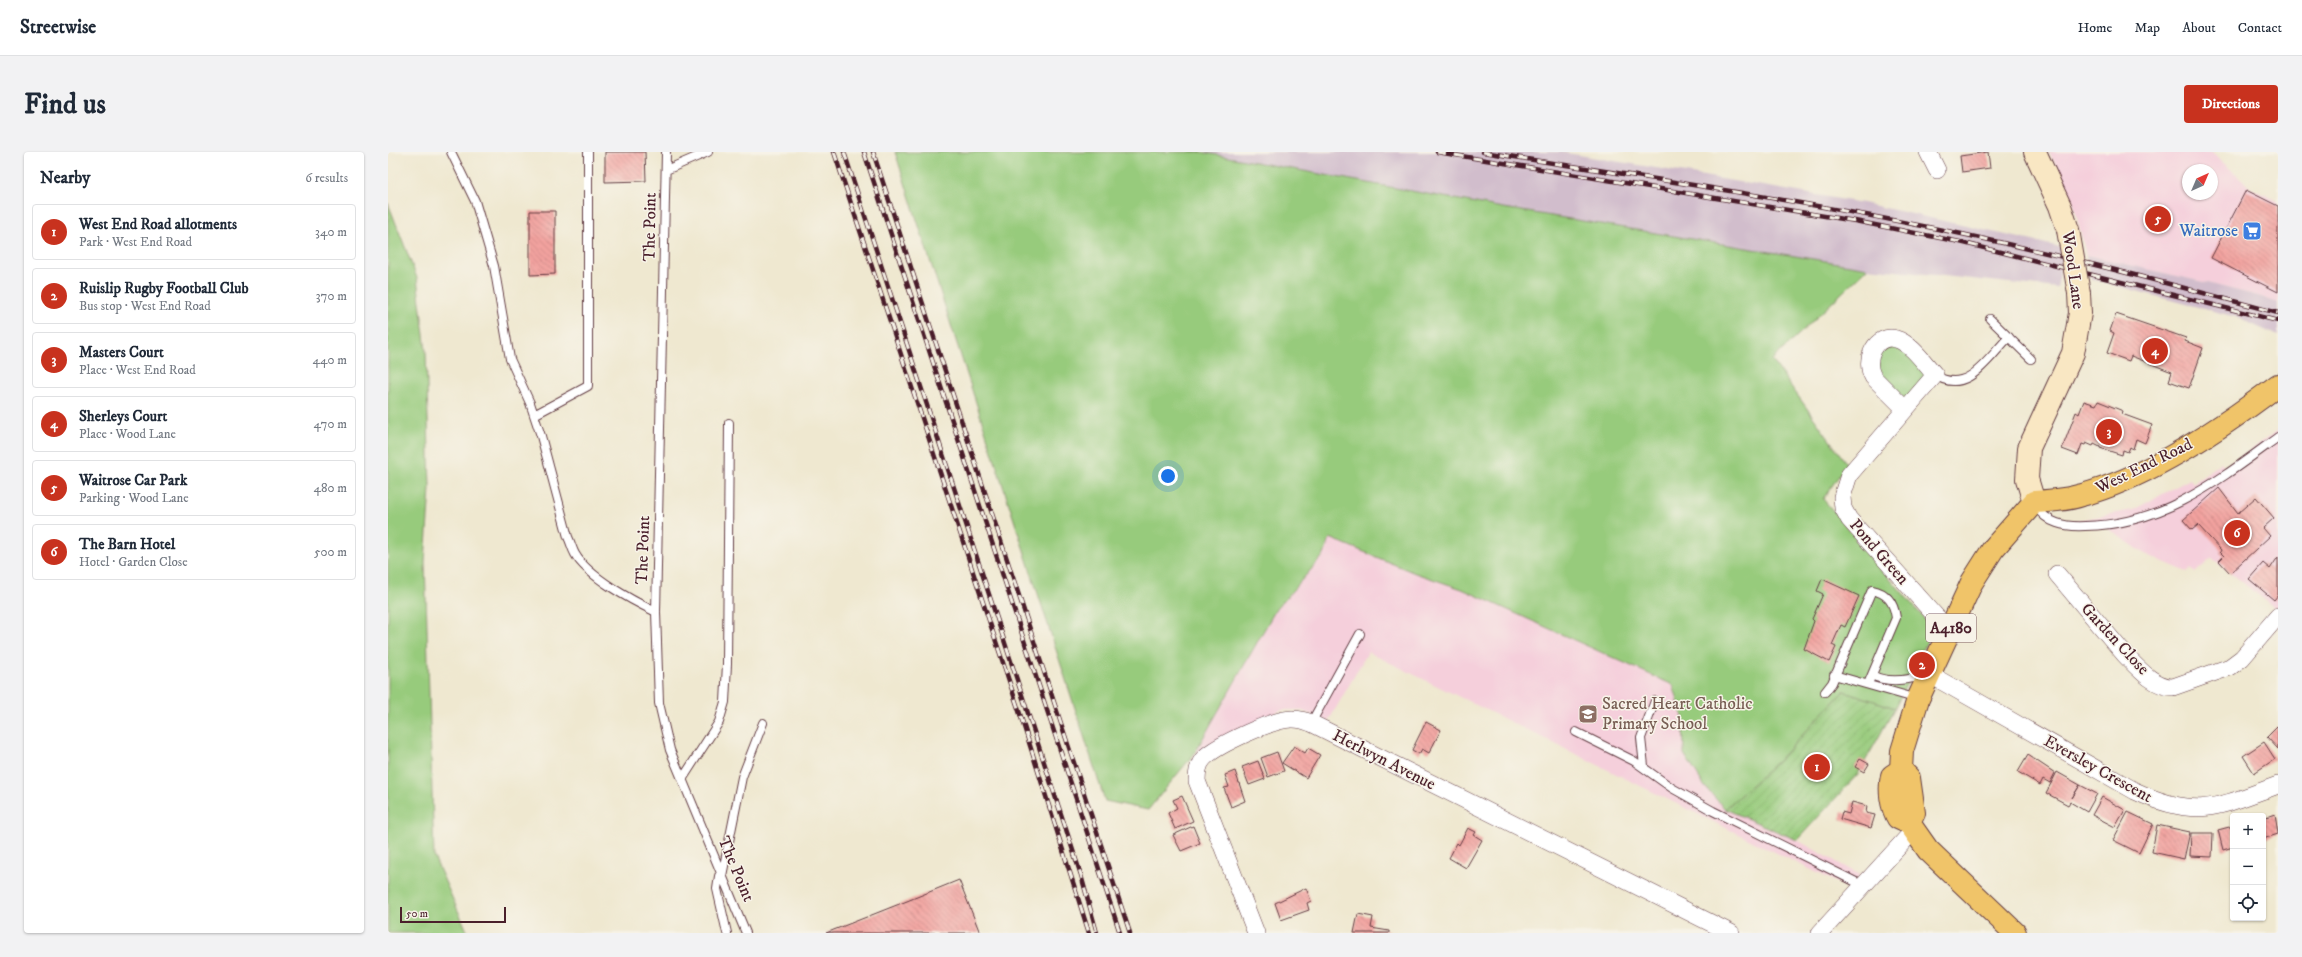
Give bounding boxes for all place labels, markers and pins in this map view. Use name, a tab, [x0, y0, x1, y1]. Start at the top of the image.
pin: 5	[2145, 204, 2171, 234]
place label: Waitrose	[2178, 220, 2238, 242]
supermarket icon: Waitrose	[2241, 220, 2263, 242]
pin: 4	[2142, 336, 2168, 366]
pin: 3	[2096, 417, 2122, 447]
pin: 6	[2224, 518, 2250, 548]
pin: 2	[1909, 650, 1935, 680]
place label: Sacred Heart Catholic Primary School	[1602, 693, 1753, 735]
school or university icon: Sacred Heart Catholic Primary School	[1577, 703, 1599, 725]
pin: 1	[1804, 752, 1830, 782]

